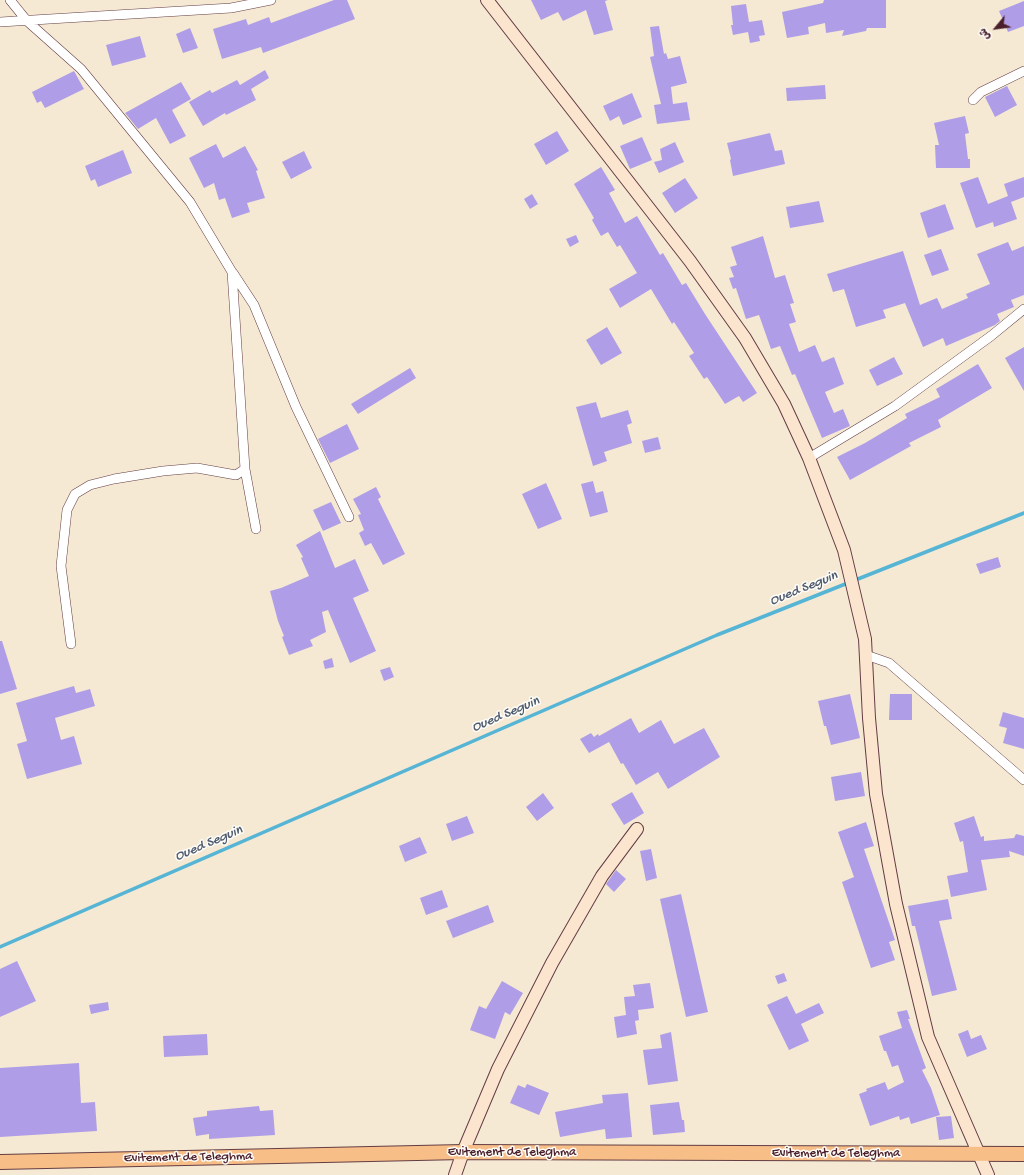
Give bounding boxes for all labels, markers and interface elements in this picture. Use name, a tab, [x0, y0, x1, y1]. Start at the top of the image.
north arrow	[976, 8, 1016, 48]
text: ش	[977, 26, 994, 42]
water label: Oued Seguin	[768, 568, 840, 610]
water label: Oued Seguin	[470, 693, 542, 737]
water label: Oued Seguin	[173, 822, 245, 866]
street label: Evitement de Teleghma	[448, 1145, 576, 1161]
street label: Evitement de Teleghma	[772, 1146, 900, 1162]
street label: Evitement de Teleghma	[124, 1149, 252, 1167]

